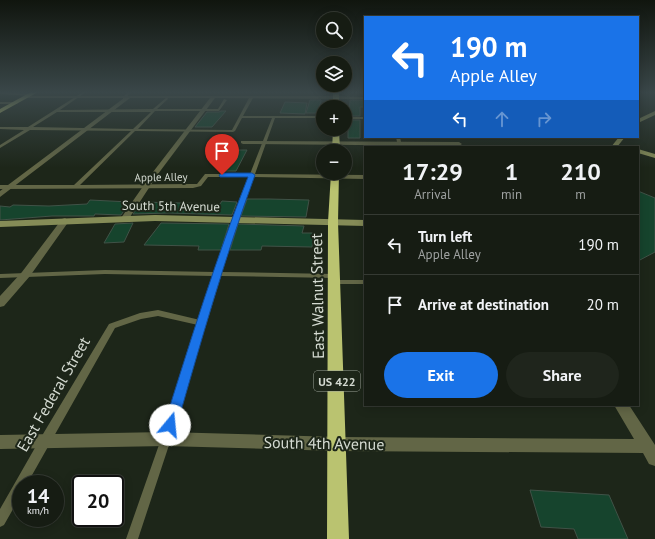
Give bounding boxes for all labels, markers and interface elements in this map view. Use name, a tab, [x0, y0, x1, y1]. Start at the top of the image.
map controls	[316, 12, 352, 180]
button: search	[316, 12, 352, 48]
text: 190 m	[450, 28, 527, 65]
icon: left	[384, 32, 436, 84]
button: layers	[316, 56, 352, 92]
text: Apple Alley	[450, 64, 537, 87]
button: +	[316, 100, 352, 136]
icon: left	[449, 108, 471, 130]
icon: ahead	[491, 108, 513, 130]
icon: right	[533, 108, 555, 130]
pin	[205, 134, 239, 175]
icon: arrive	[211, 140, 233, 162]
button: −	[316, 144, 352, 180]
text: 17:29	[402, 156, 463, 187]
text: 1	[505, 156, 518, 187]
text: 210	[560, 156, 601, 187]
street label: Apple Alley	[134, 170, 189, 184]
text: Arrival	[414, 186, 451, 203]
text: min	[501, 186, 522, 203]
text: m	[575, 186, 586, 203]
street label: South 5th Avenue	[122, 197, 220, 215]
text: Turn left	[418, 227, 472, 246]
street label: East Walnut Street	[306, 232, 328, 359]
icon: left	[384, 234, 406, 256]
text: 190 m	[578, 235, 619, 254]
text: Apple Alley	[418, 246, 481, 263]
icon: arrive	[384, 294, 406, 316]
text: Arrive at destination	[418, 295, 549, 314]
text: 20 m	[586, 295, 619, 314]
street label: East Federal Street	[12, 333, 94, 455]
button: Exit	[384, 352, 498, 398]
button: Share	[506, 352, 619, 398]
road number: US 422	[314, 371, 360, 391]
position arrow	[149, 404, 191, 446]
street label: South 4th Avenue	[263, 432, 385, 454]
speed limit sign: 20	[72, 475, 124, 527]
text: 14	[27, 483, 49, 509]
text: km/h	[27, 504, 49, 517]

